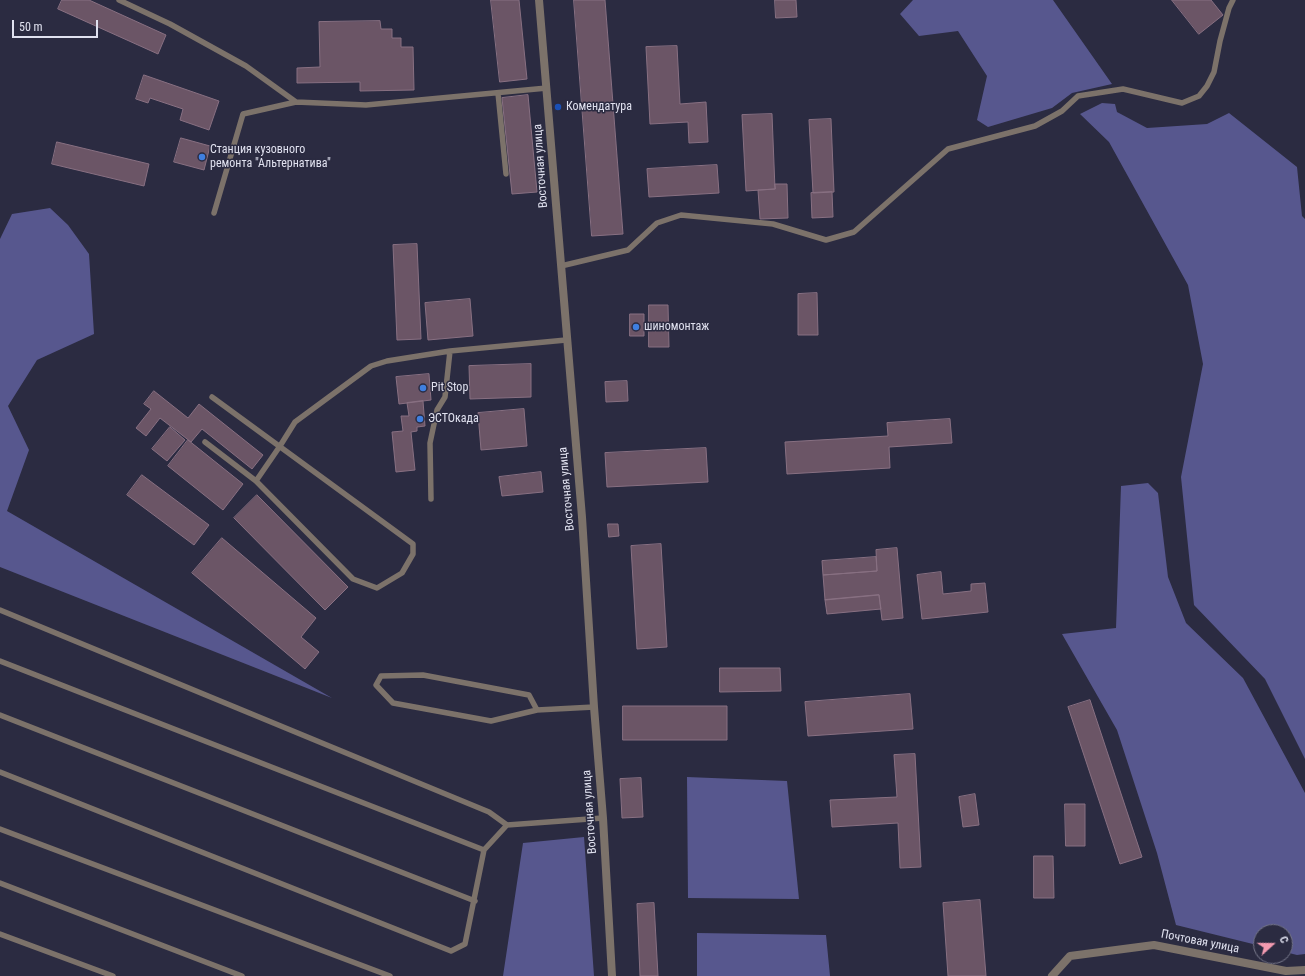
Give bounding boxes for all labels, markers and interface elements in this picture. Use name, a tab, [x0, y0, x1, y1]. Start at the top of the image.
scale bar	[14, 12, 100, 38]
text: 50 m	[19, 20, 43, 34]
place label: Комендатура	[566, 100, 632, 114]
marker: Комендатура	[553, 102, 563, 112]
street label: Восточная улица	[531, 124, 551, 208]
place label: Станция кузовного ремонта "Альтернатива"	[210, 143, 331, 171]
marker: Станция кузовного ремонта "Альтернатива"	[197, 152, 207, 162]
place label: шиномонтаж	[644, 320, 709, 334]
marker: шиномонтаж	[631, 322, 641, 332]
place label: Pit Stop	[431, 381, 468, 395]
marker: Pit Stop	[418, 383, 428, 393]
place label: ЭСТОкада	[428, 412, 479, 426]
marker: ЭСТОкада	[415, 414, 425, 424]
street label: Восточная улица	[556, 446, 578, 532]
street label: Восточная улица	[580, 770, 600, 854]
north arrow	[1253, 924, 1293, 964]
street label: Почтовая улица	[1160, 927, 1240, 957]
text: С	[1277, 935, 1291, 945]

